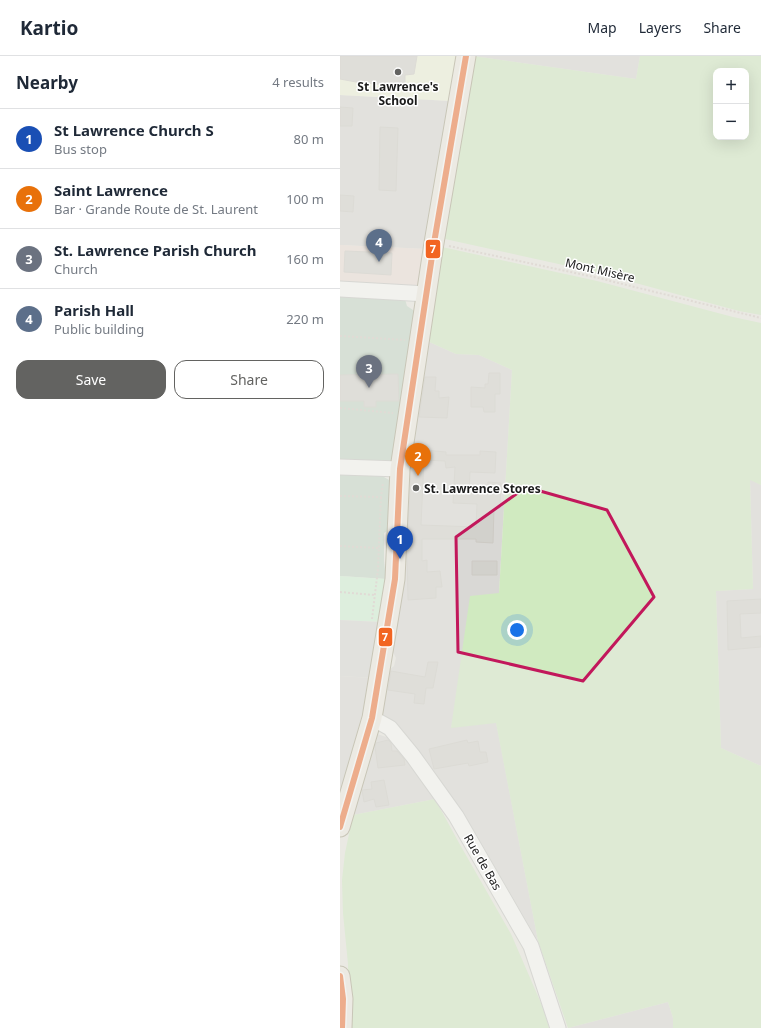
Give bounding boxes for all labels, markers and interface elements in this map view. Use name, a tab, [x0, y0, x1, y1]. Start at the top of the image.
text: Kartio	[20, 15, 78, 41]
text: Map	[588, 18, 617, 37]
text: Layers	[639, 18, 681, 37]
text: Share	[703, 18, 741, 37]
marker: St Lawrence's School	[393, 67, 403, 77]
map controls	[713, 68, 749, 140]
button: +	[713, 68, 749, 104]
text: Nearby	[16, 71, 78, 94]
text: 4 results	[272, 73, 324, 91]
place label: St Lawrence's School	[357, 78, 439, 109]
button: −	[713, 104, 749, 140]
text: St Lawrence Church S	[54, 120, 214, 140]
text: 1	[25, 130, 33, 148]
text: 80 m	[294, 130, 324, 148]
text: Bus stop	[54, 140, 107, 158]
text: Saint Lawrence	[54, 180, 168, 200]
text: 2	[25, 190, 33, 208]
text: 100 m	[286, 190, 324, 208]
text: Bar · Grande Route de St. Laurent	[54, 200, 258, 218]
pin: 4	[366, 229, 392, 262]
line badge: 7	[425, 239, 441, 259]
text: St. Lawrence Parish Church	[54, 240, 257, 260]
text: 7	[430, 241, 436, 256]
text: 3	[25, 250, 33, 268]
text: 160 m	[286, 250, 324, 268]
street label: Mont Misère	[563, 254, 637, 286]
text: Church	[54, 260, 98, 278]
text: Parish Hall	[54, 300, 134, 320]
text: 4	[25, 310, 33, 328]
text: 220 m	[286, 310, 324, 328]
text: Public building	[54, 320, 144, 338]
pin: 3	[356, 355, 382, 388]
button: Save	[16, 360, 166, 399]
button: Share	[174, 360, 324, 399]
pin: 2	[405, 443, 431, 476]
place label: St. Lawrence Stores	[424, 480, 541, 497]
marker: St. Lawrence Stores	[411, 483, 421, 493]
pin: 1	[387, 526, 413, 559]
your location	[507, 620, 527, 640]
line badge: 7	[378, 627, 393, 647]
text: 7	[382, 629, 388, 644]
street label: Rue de Bas	[460, 831, 506, 893]

